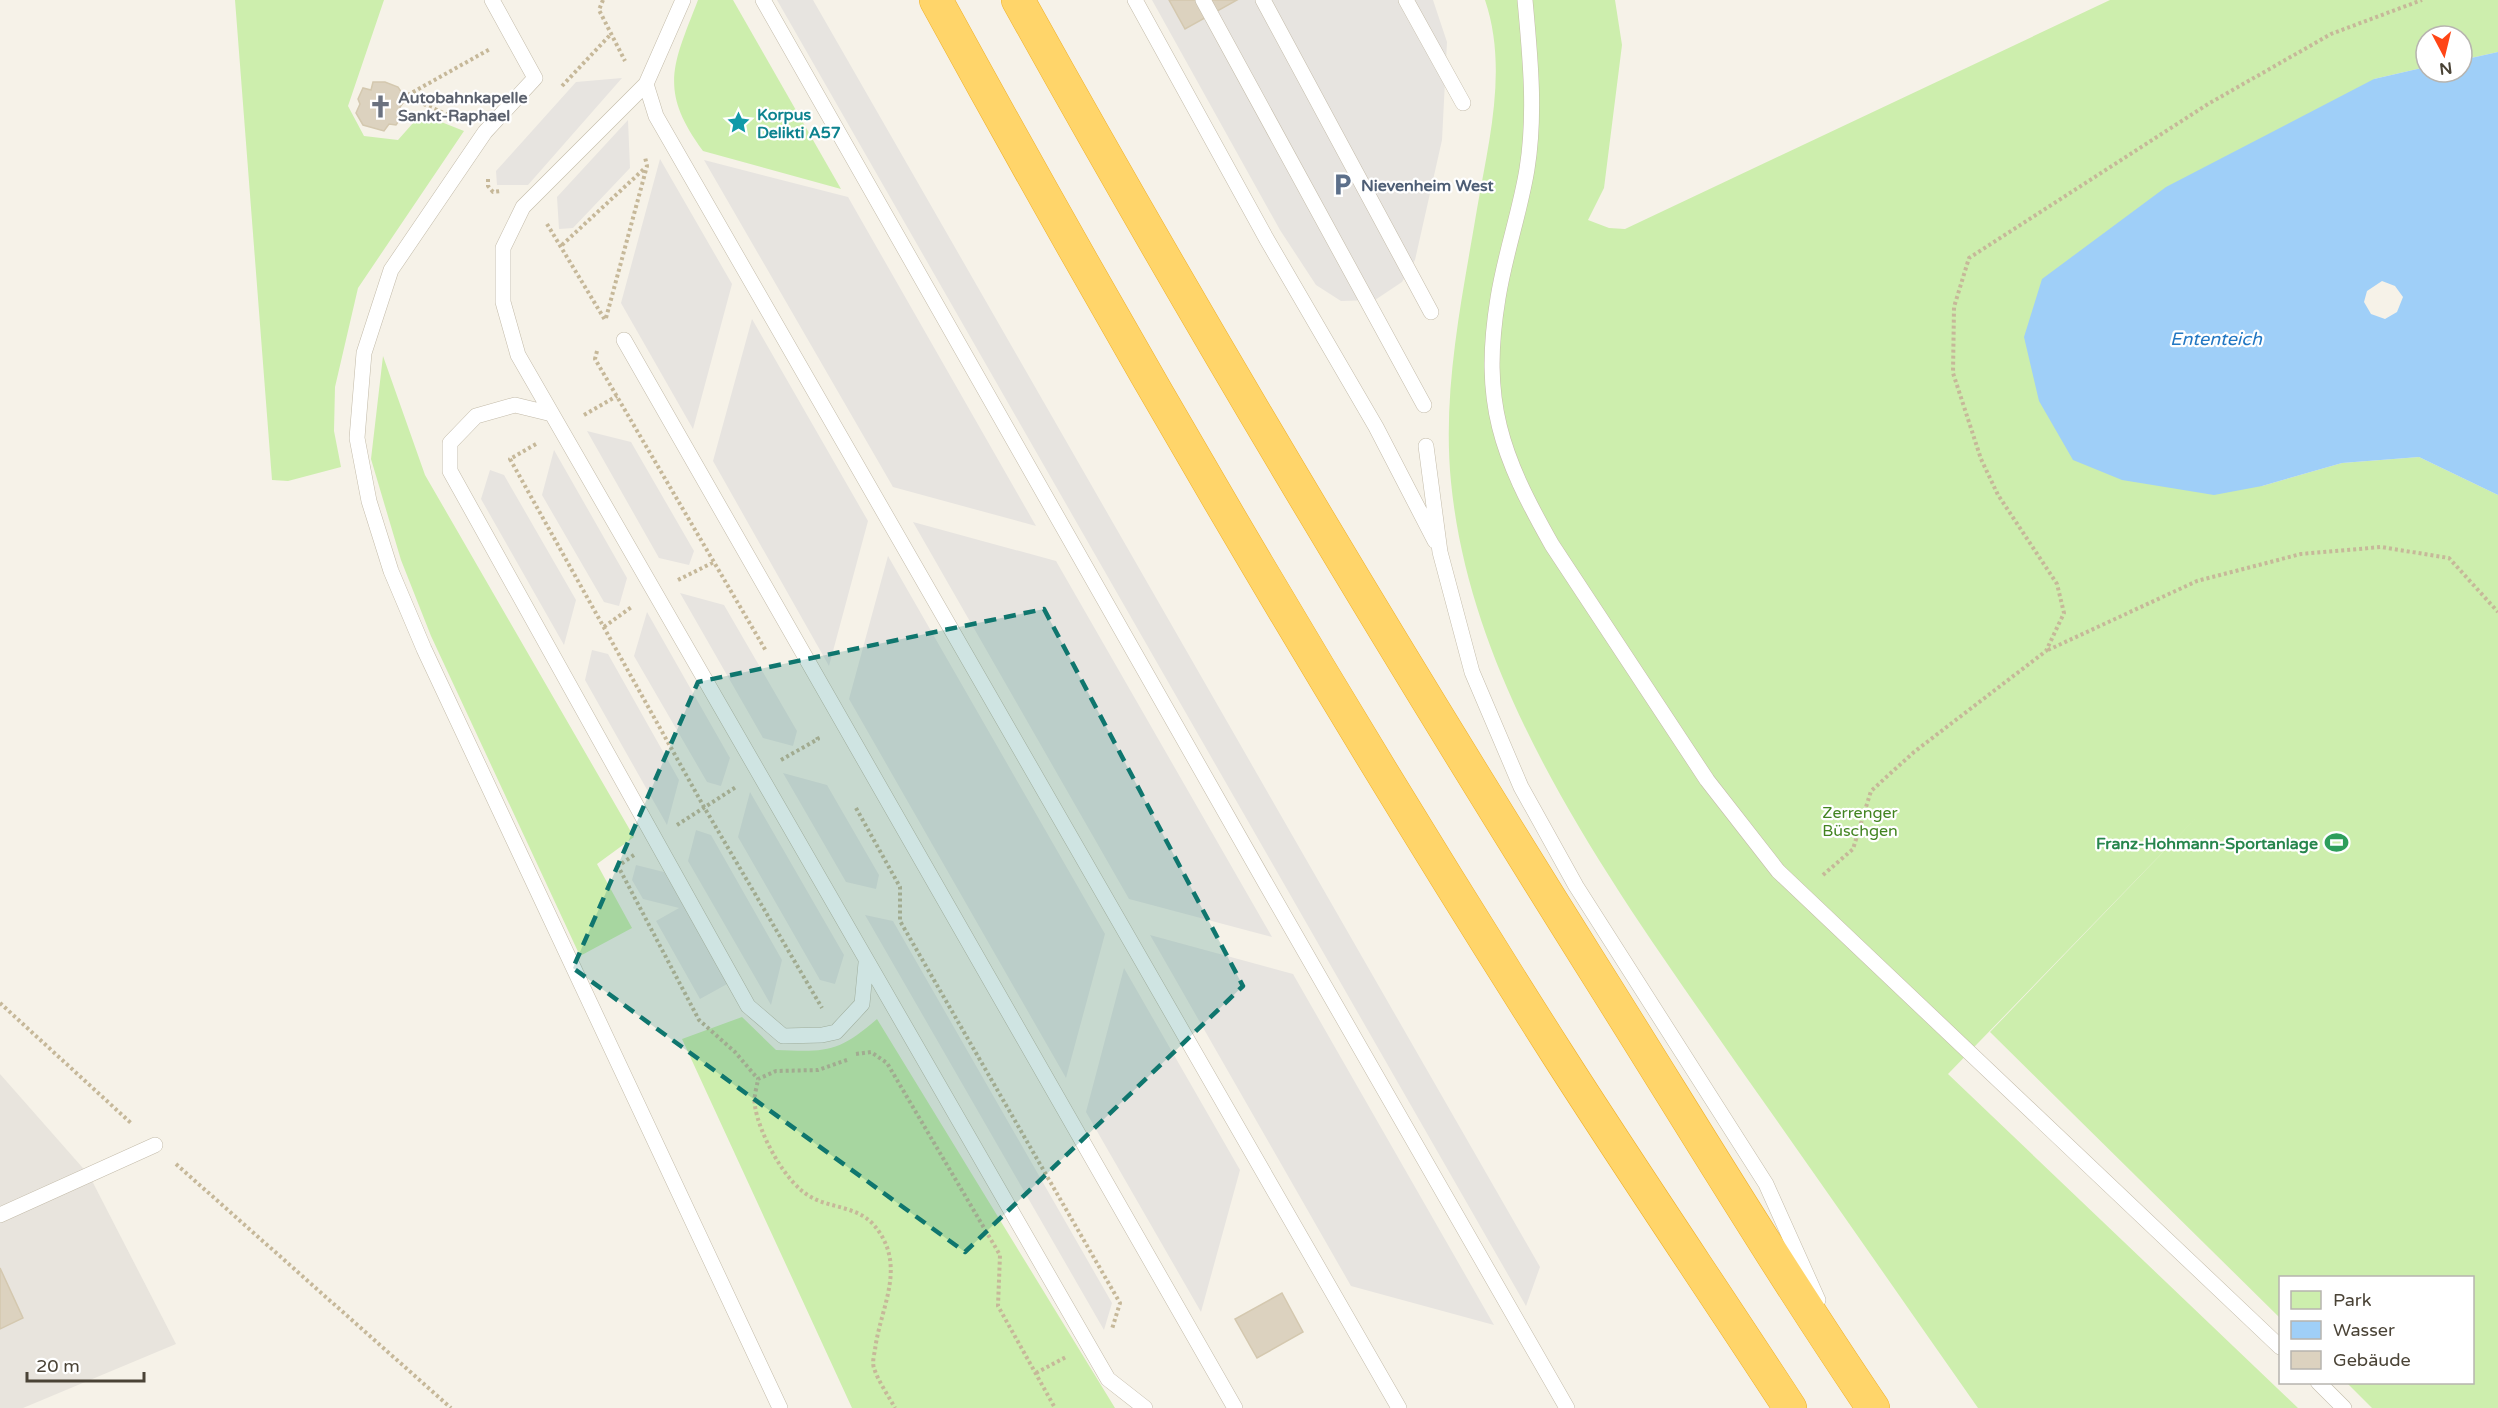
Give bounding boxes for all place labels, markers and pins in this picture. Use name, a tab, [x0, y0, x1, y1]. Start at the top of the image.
place label: Autobahnkapelle Sankt-Raphael	[398, 88, 528, 126]
church icon: Autobahnkapelle Sankt-Raphael	[367, 93, 393, 119]
place label: Korpus Delikti A57	[757, 105, 841, 143]
place icon: Korpus Delikti A57	[726, 110, 752, 136]
parking icon: Nievenheim West	[1330, 172, 1356, 198]
place label: Nievenheim West	[1361, 176, 1495, 196]
sports icon: Franz-Hohmann-Sportanlage	[2323, 830, 2349, 856]
place label: Franz-Hohmann-Sportanlage	[2096, 834, 2318, 854]

